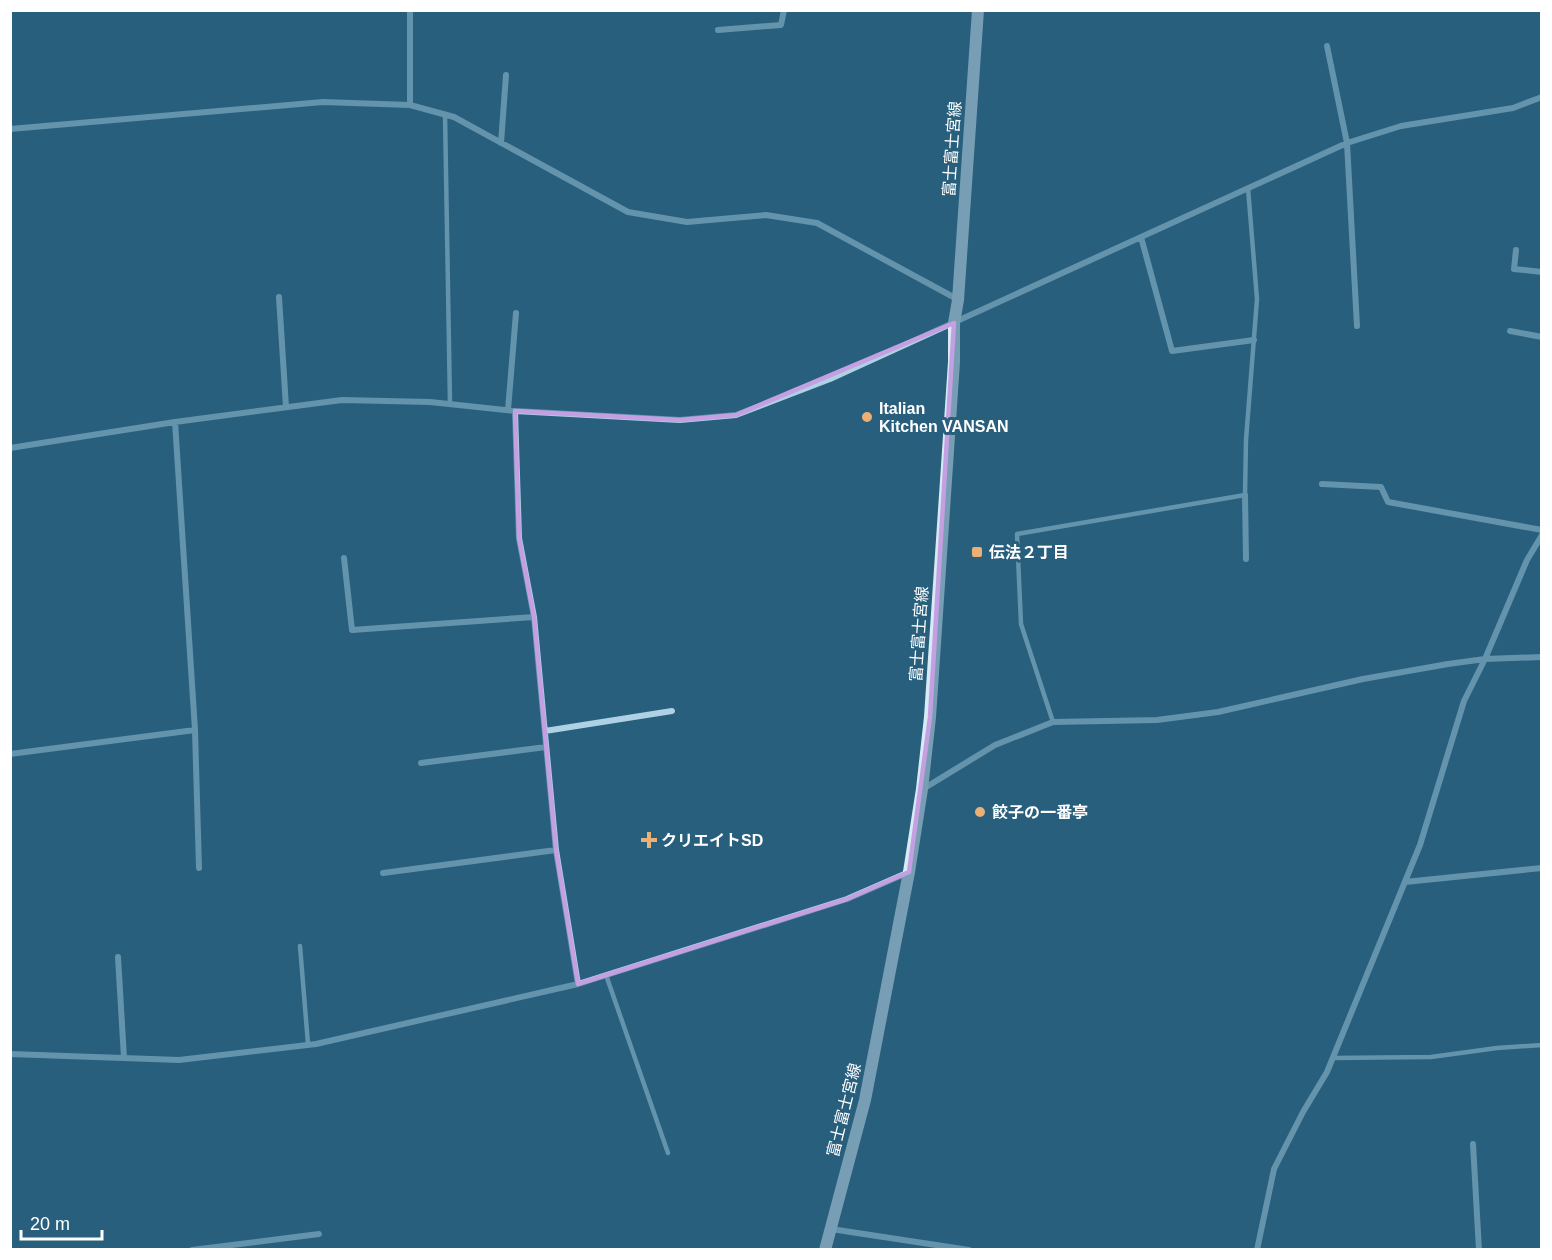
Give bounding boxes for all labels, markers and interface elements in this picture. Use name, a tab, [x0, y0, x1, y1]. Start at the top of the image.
street label: 富士富士宮線	[940, 101, 964, 197]
place label: Italian Kitchen VANSAN	[879, 400, 1009, 435]
marker: Italian Kitchen VANSAN	[860, 410, 874, 424]
place label: 伝法２丁目	[988, 544, 1069, 561]
marker: 伝法２丁目	[970, 545, 984, 559]
street label: 富士富士宮線	[907, 586, 931, 682]
place label: 餃子の一番亭	[992, 804, 1088, 821]
marker: 餃子の一番亭	[973, 805, 987, 819]
place label: クリエイトSD	[661, 832, 763, 849]
marker: クリエイトSD	[642, 833, 656, 847]
street label: 富士富士宮線	[824, 1061, 864, 1159]
scale bar	[21, 1203, 102, 1241]
text: 20 m	[30, 1214, 70, 1234]

